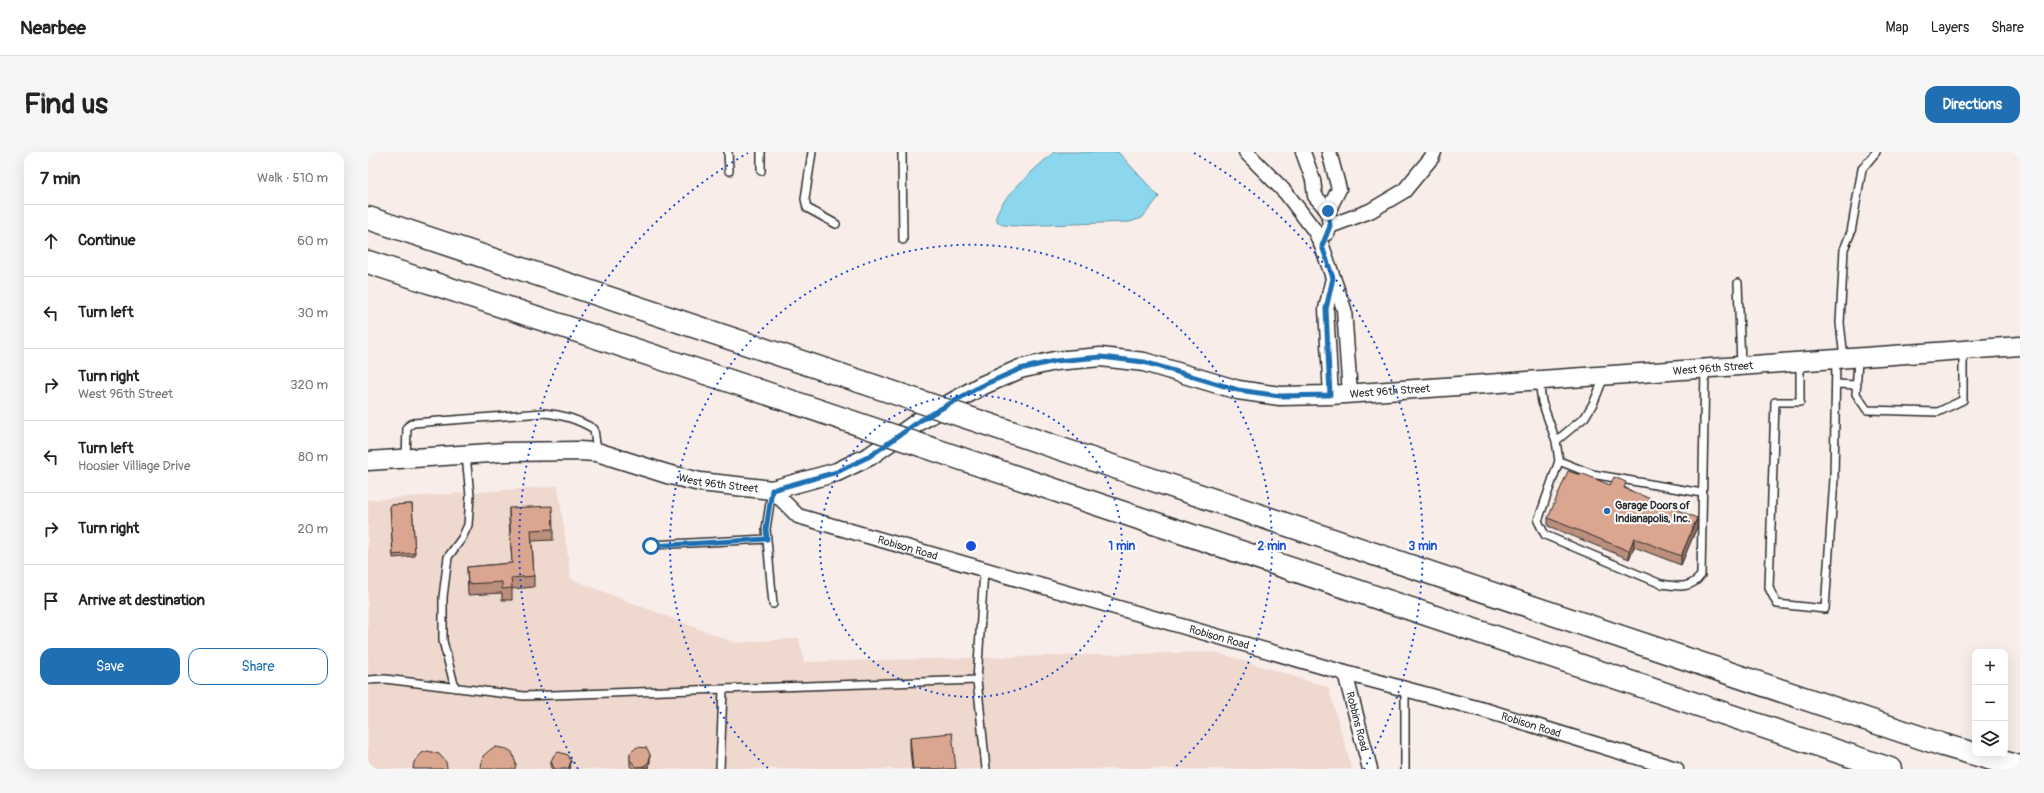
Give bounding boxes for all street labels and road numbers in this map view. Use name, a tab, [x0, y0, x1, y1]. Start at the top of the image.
street label: West 96th Street	[1672, 359, 1754, 378]
street label: West 96th Street	[1349, 382, 1431, 401]
street label: West 96th Street	[677, 471, 759, 495]
street label: Robison Road	[876, 533, 939, 563]
street label: Robison Road	[1188, 623, 1251, 652]
street label: Robbins Road	[1343, 690, 1371, 753]
street label: Robison Road	[1500, 710, 1562, 740]

